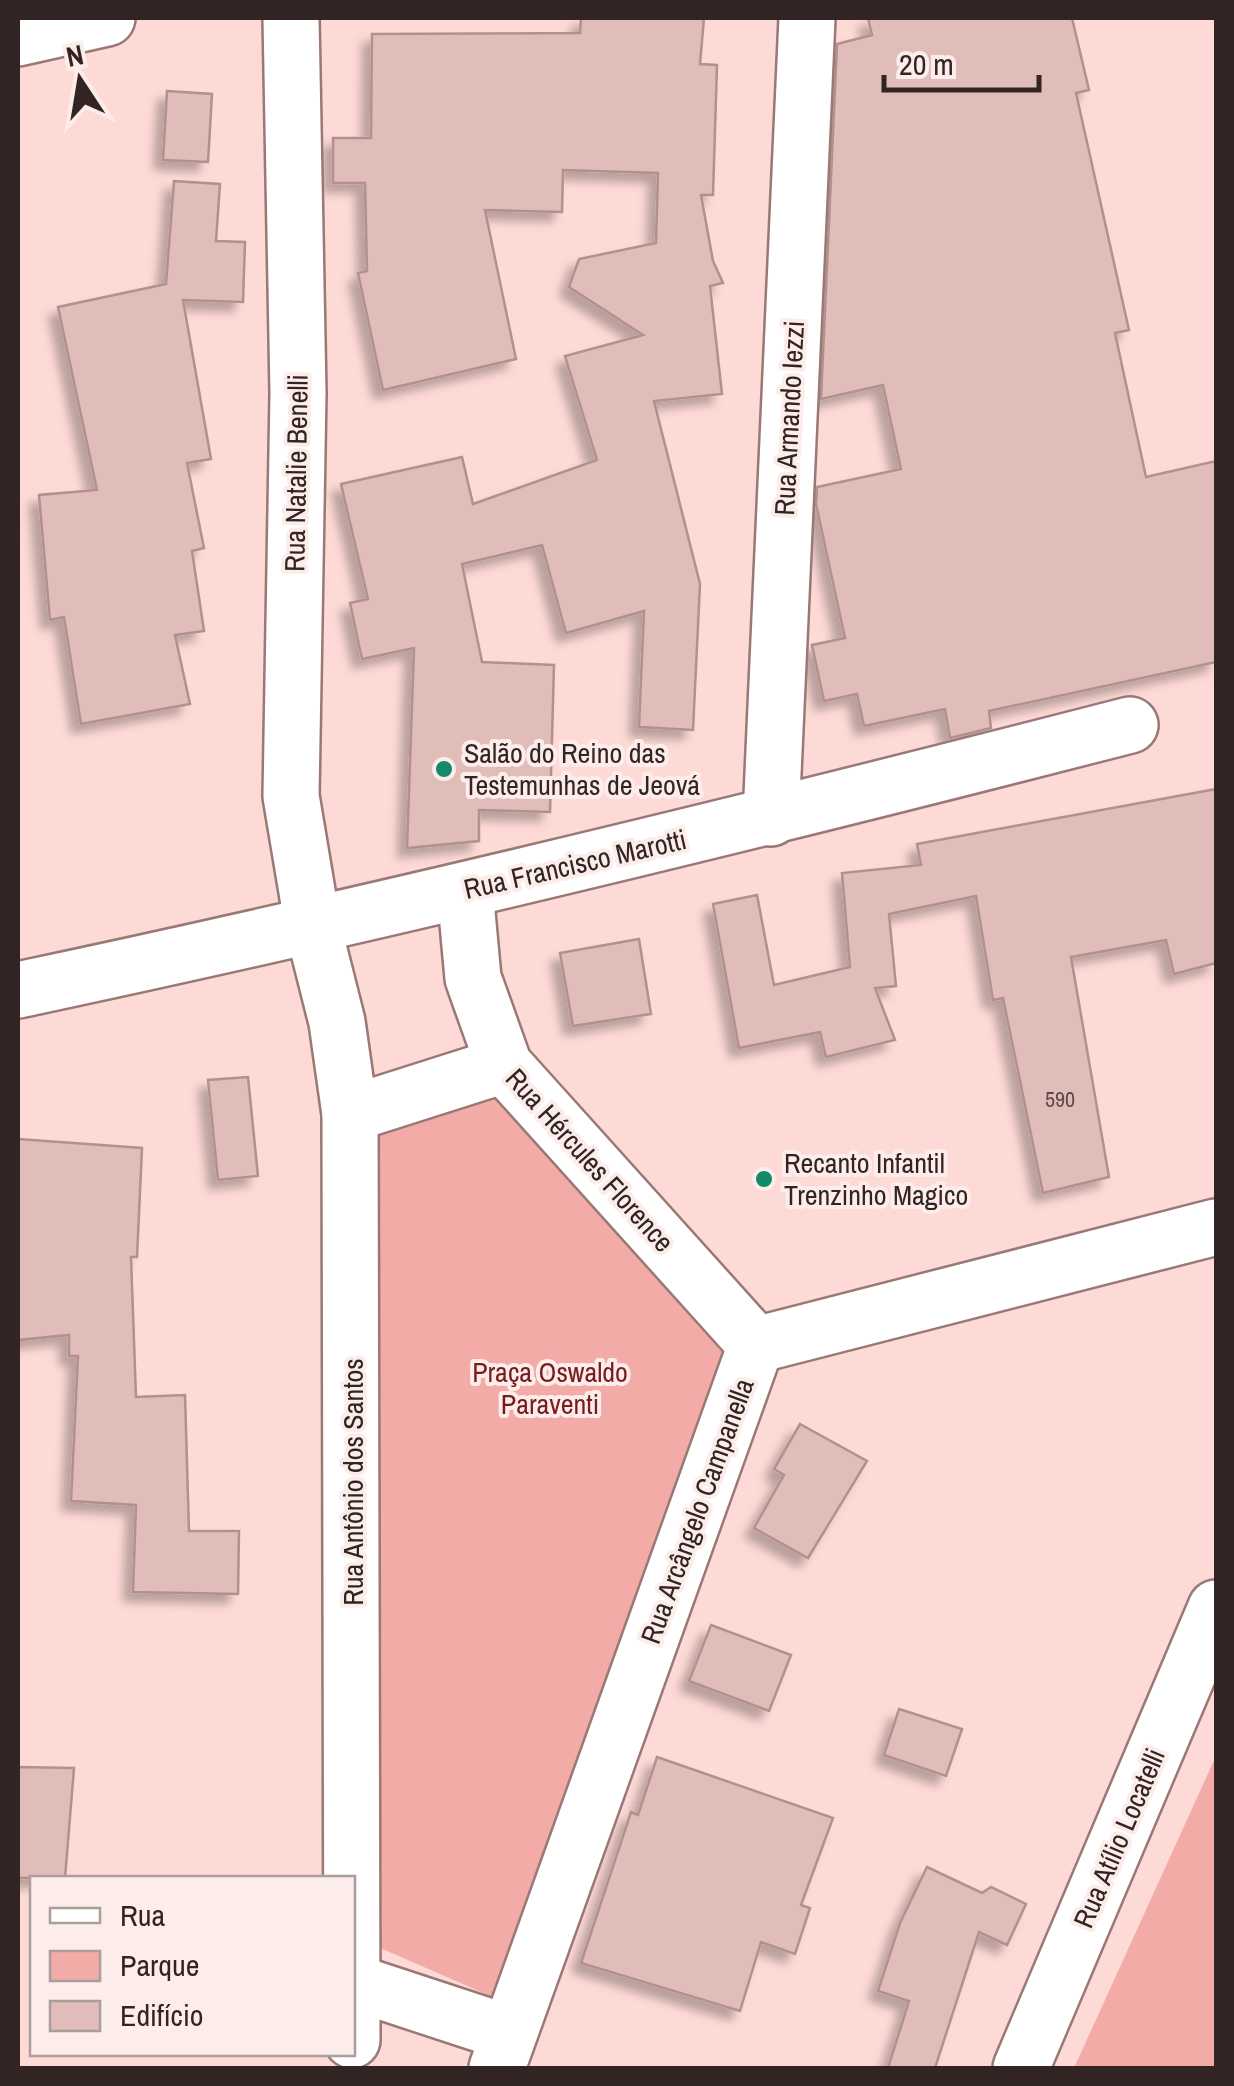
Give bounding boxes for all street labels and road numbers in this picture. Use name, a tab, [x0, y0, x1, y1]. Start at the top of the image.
street label: Rua Armando Iezzi	[765, 319, 813, 517]
street label: Rua Natalie Benelli	[275, 374, 317, 572]
street label: Rua Francisco Marotti	[460, 820, 690, 908]
street label: Rua Hércules Florence	[497, 1060, 683, 1260]
street label: Rua Antônio dos Santos	[334, 1358, 372, 1606]
street label: Rua Arcângelo Campanella	[631, 1373, 763, 1649]
street label: Rua Atílio Locatelli	[1064, 1742, 1174, 1934]

